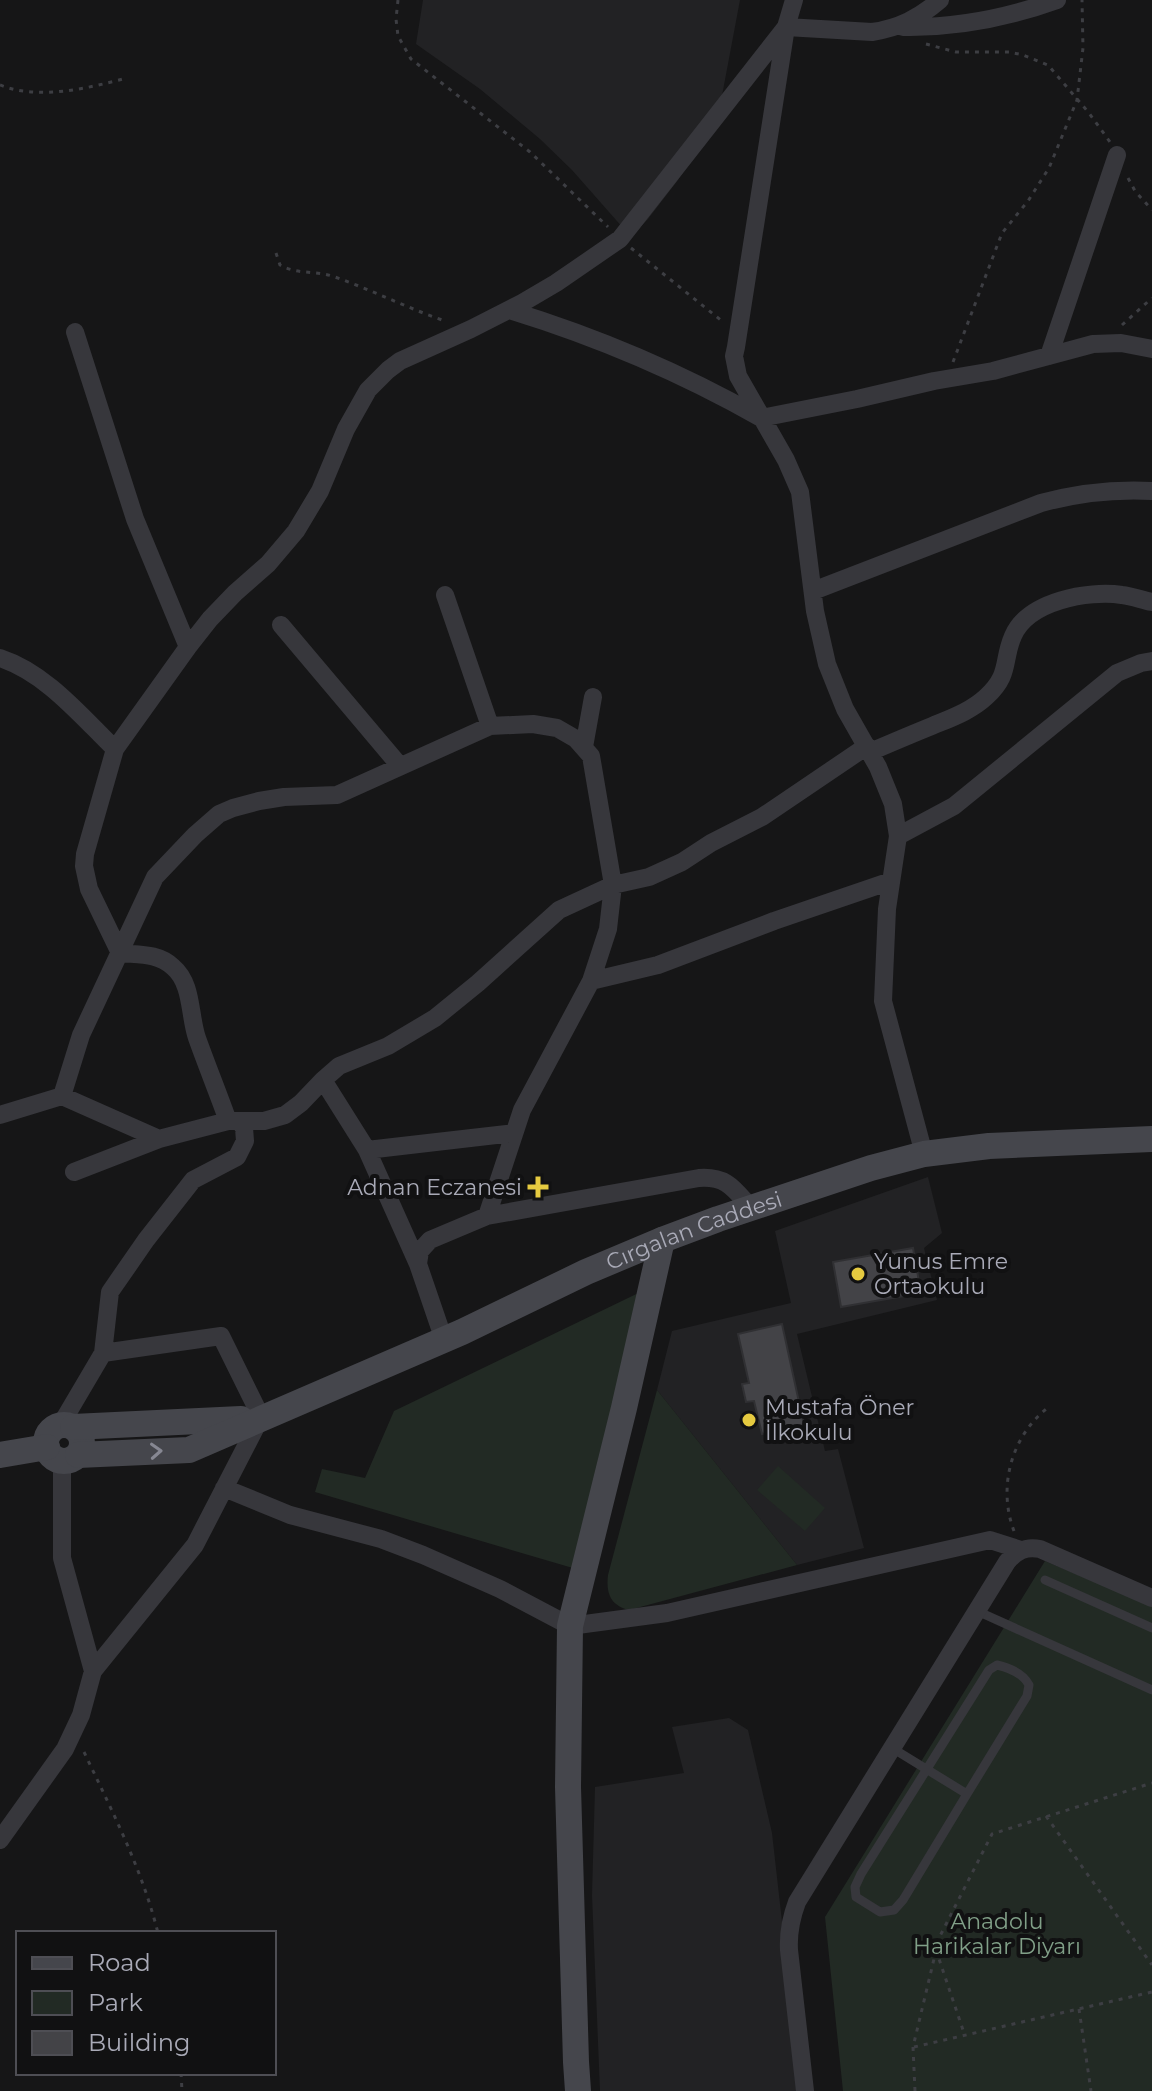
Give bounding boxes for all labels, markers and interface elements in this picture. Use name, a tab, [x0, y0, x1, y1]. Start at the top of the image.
place label: Adnan Eczanesi	[347, 1174, 522, 1201]
marker: Adnan Eczanesi	[529, 1178, 547, 1196]
street label: Cırgalan Caddesi	[602, 1185, 785, 1276]
place label: Yunus Emre Ortaokulu	[874, 1248, 1008, 1300]
marker: Yunus Emre Ortaokulu	[849, 1265, 867, 1283]
place label: Mustafa Öner İlkokulu	[765, 1394, 914, 1446]
marker: Mustafa Öner İlkokulu	[740, 1411, 758, 1429]
one-way arrow	[150, 1443, 163, 1460]
park label: Anadolu Harikalar Diyarı	[913, 1908, 1081, 1960]
legend	[16, 1931, 276, 2075]
text: Road	[88, 1948, 151, 1977]
text: Park	[88, 1988, 143, 2017]
text: Building	[88, 2028, 191, 2057]

